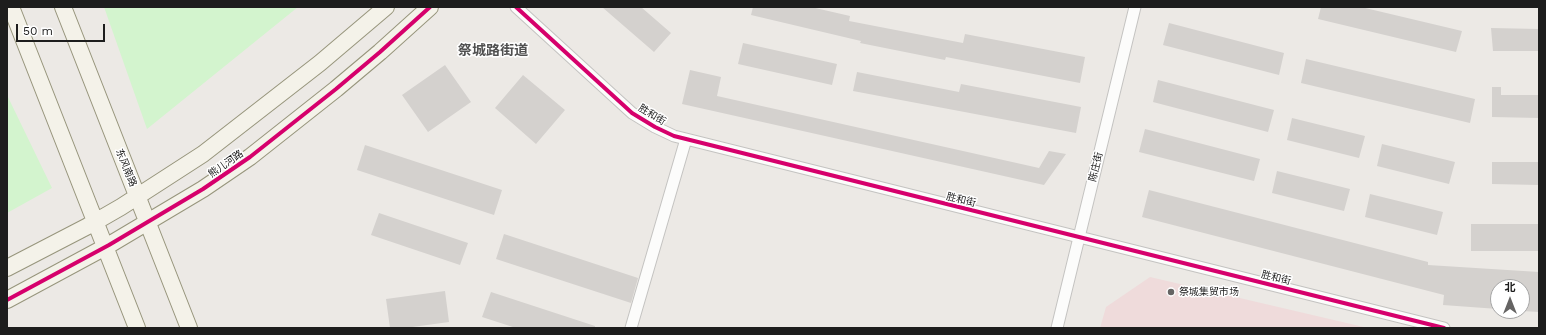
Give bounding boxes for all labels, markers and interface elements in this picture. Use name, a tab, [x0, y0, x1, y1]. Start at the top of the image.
scale bar	[18, 16, 107, 42]
text: 50 m	[23, 24, 53, 38]
district label: 祭城路街道	[458, 43, 528, 59]
street label: 胜和街	[636, 102, 668, 128]
street label: 东风南路	[113, 147, 139, 189]
street label: 熊儿河路	[206, 148, 246, 180]
street label: 陈庄街	[1087, 151, 1105, 183]
street label: 胜和街	[945, 191, 977, 209]
street label: 胜和街	[1260, 269, 1292, 287]
north arrow	[1490, 279, 1530, 319]
text: 北	[1505, 281, 1516, 294]
place label: 祭城集贸市场	[1179, 286, 1239, 298]
marker: 祭城集贸市场	[1166, 287, 1176, 297]

